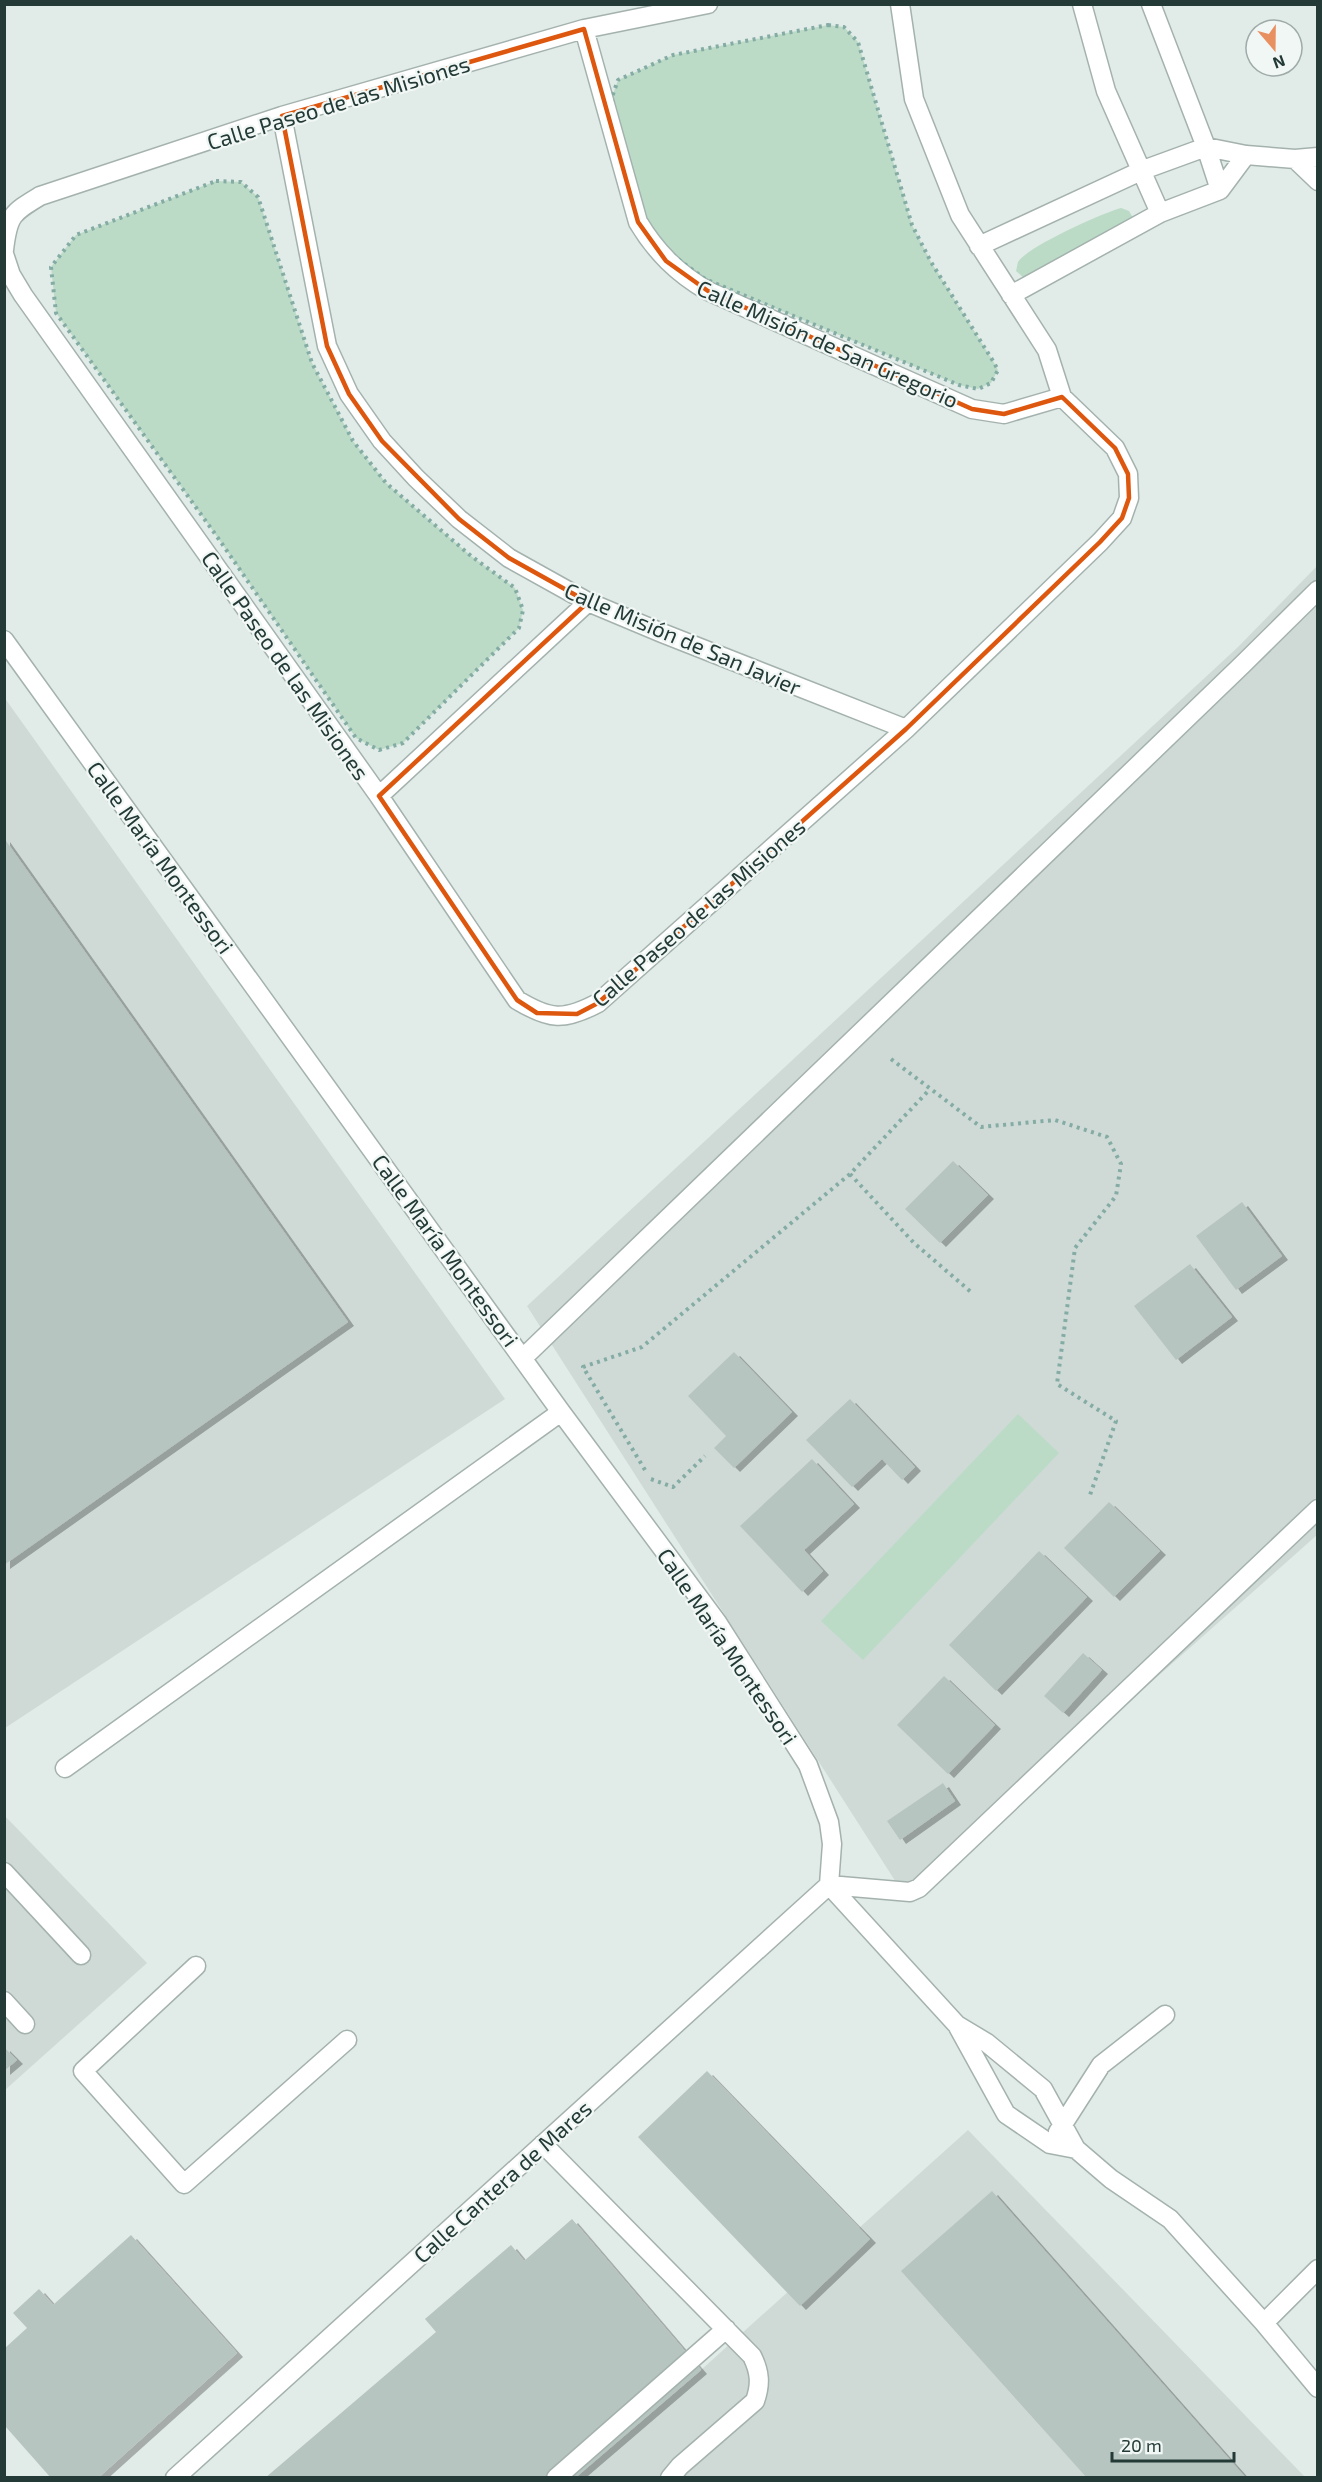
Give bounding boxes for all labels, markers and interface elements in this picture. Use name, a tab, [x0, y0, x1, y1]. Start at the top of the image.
north arrow	[1244, 18, 1304, 78]
street label: Calle Paseo de las Misiones	[203, 50, 473, 154]
text: N	[1271, 52, 1288, 73]
street label: Calle Misión de San Gregorio	[693, 274, 963, 412]
street label: Calle Paseo de las Misiones	[197, 546, 375, 784]
street label: Calle Misión de San Javier	[561, 576, 805, 700]
street label: Calle María Montessori	[83, 756, 239, 958]
street label: Calle Paseo de las Misiones	[586, 812, 810, 1012]
street label: Calle María Montessori	[368, 1149, 524, 1351]
street label: Calle María Montessori	[653, 1543, 803, 1749]
street label: Calle Cantera de Mares	[408, 2094, 596, 2268]
scale bar	[1112, 2425, 1234, 2463]
text: 20 m	[1121, 2434, 1162, 2456]

